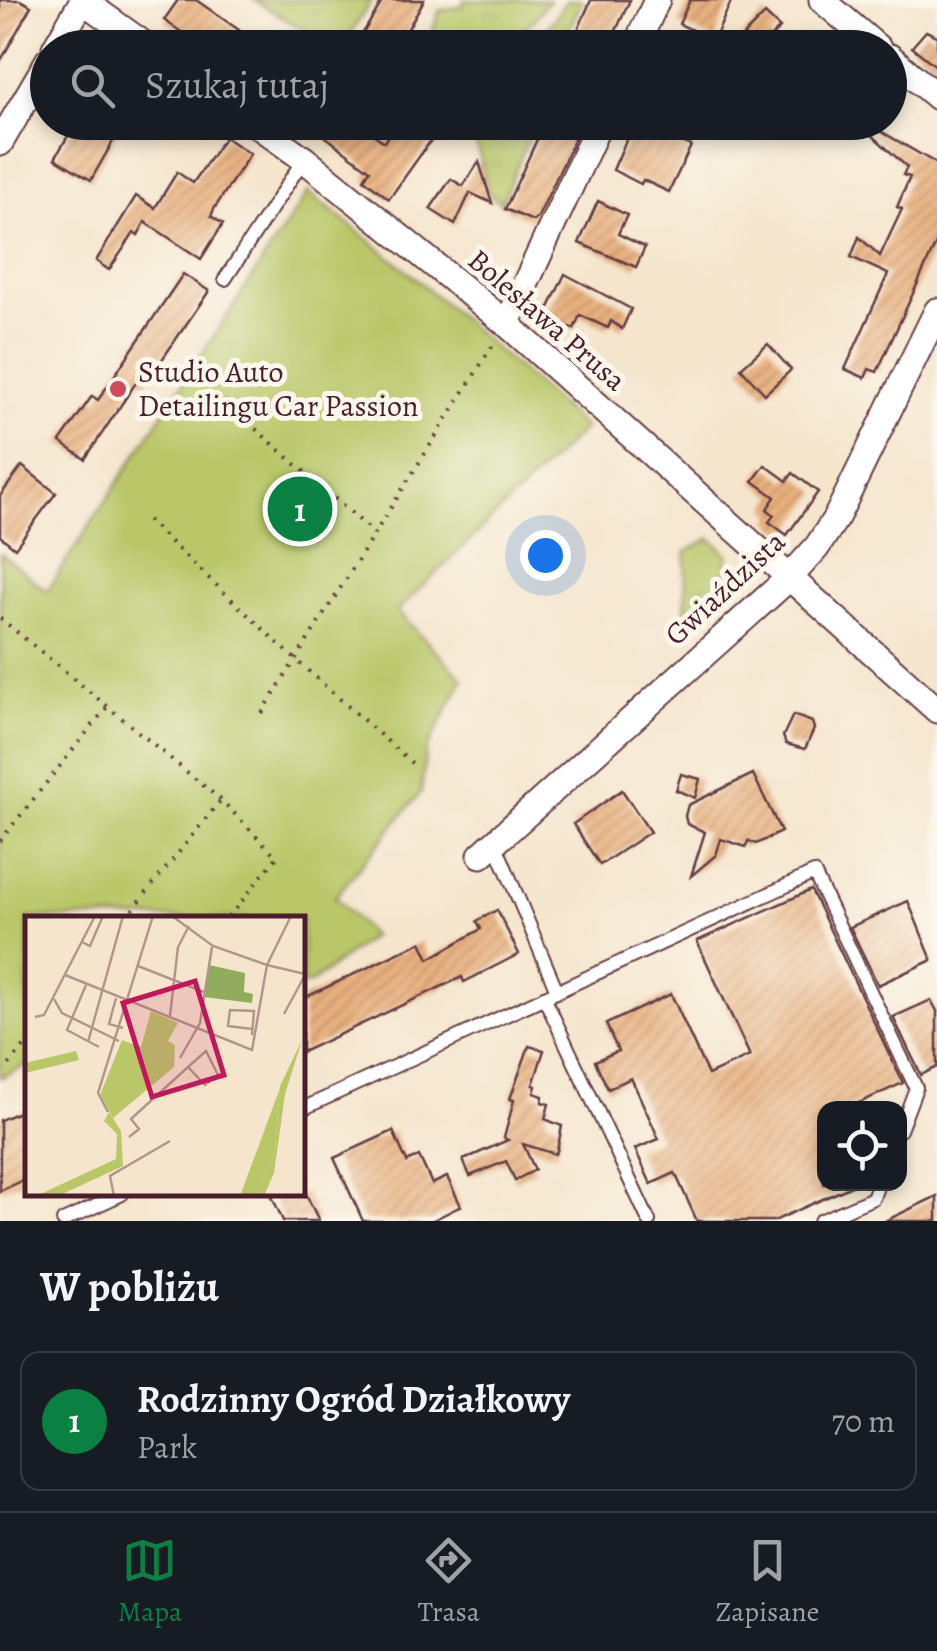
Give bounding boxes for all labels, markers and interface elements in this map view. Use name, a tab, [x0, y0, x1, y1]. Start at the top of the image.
search box	[30, 30, 907, 140]
icon: search	[65, 58, 120, 113]
text: Szukaj tutaj	[145, 59, 329, 111]
street label: Bolesława Prusa	[459, 240, 635, 400]
place label: Studio Auto Detailingu Car Passion	[138, 352, 418, 426]
marker: Studio Auto Detailingu Car Passion	[107, 378, 129, 400]
pin: 1	[268, 472, 332, 546]
street label: Gwiaździsta	[656, 522, 794, 654]
your location	[520, 530, 571, 581]
inset map	[25, 916, 305, 1196]
map controls	[817, 1101, 907, 1191]
button: locate	[817, 1101, 907, 1191]
text: W pobliżu	[40, 1258, 219, 1315]
text: Rodzinny Ogród Działkowy	[137, 1373, 570, 1425]
text: 1	[69, 1399, 80, 1443]
text: 70 m	[832, 1399, 895, 1443]
text: Park	[137, 1425, 197, 1469]
tab: Mapa	[118, 1533, 182, 1631]
tab: Trasa	[418, 1533, 480, 1631]
tab: Zapisane	[715, 1533, 819, 1631]

